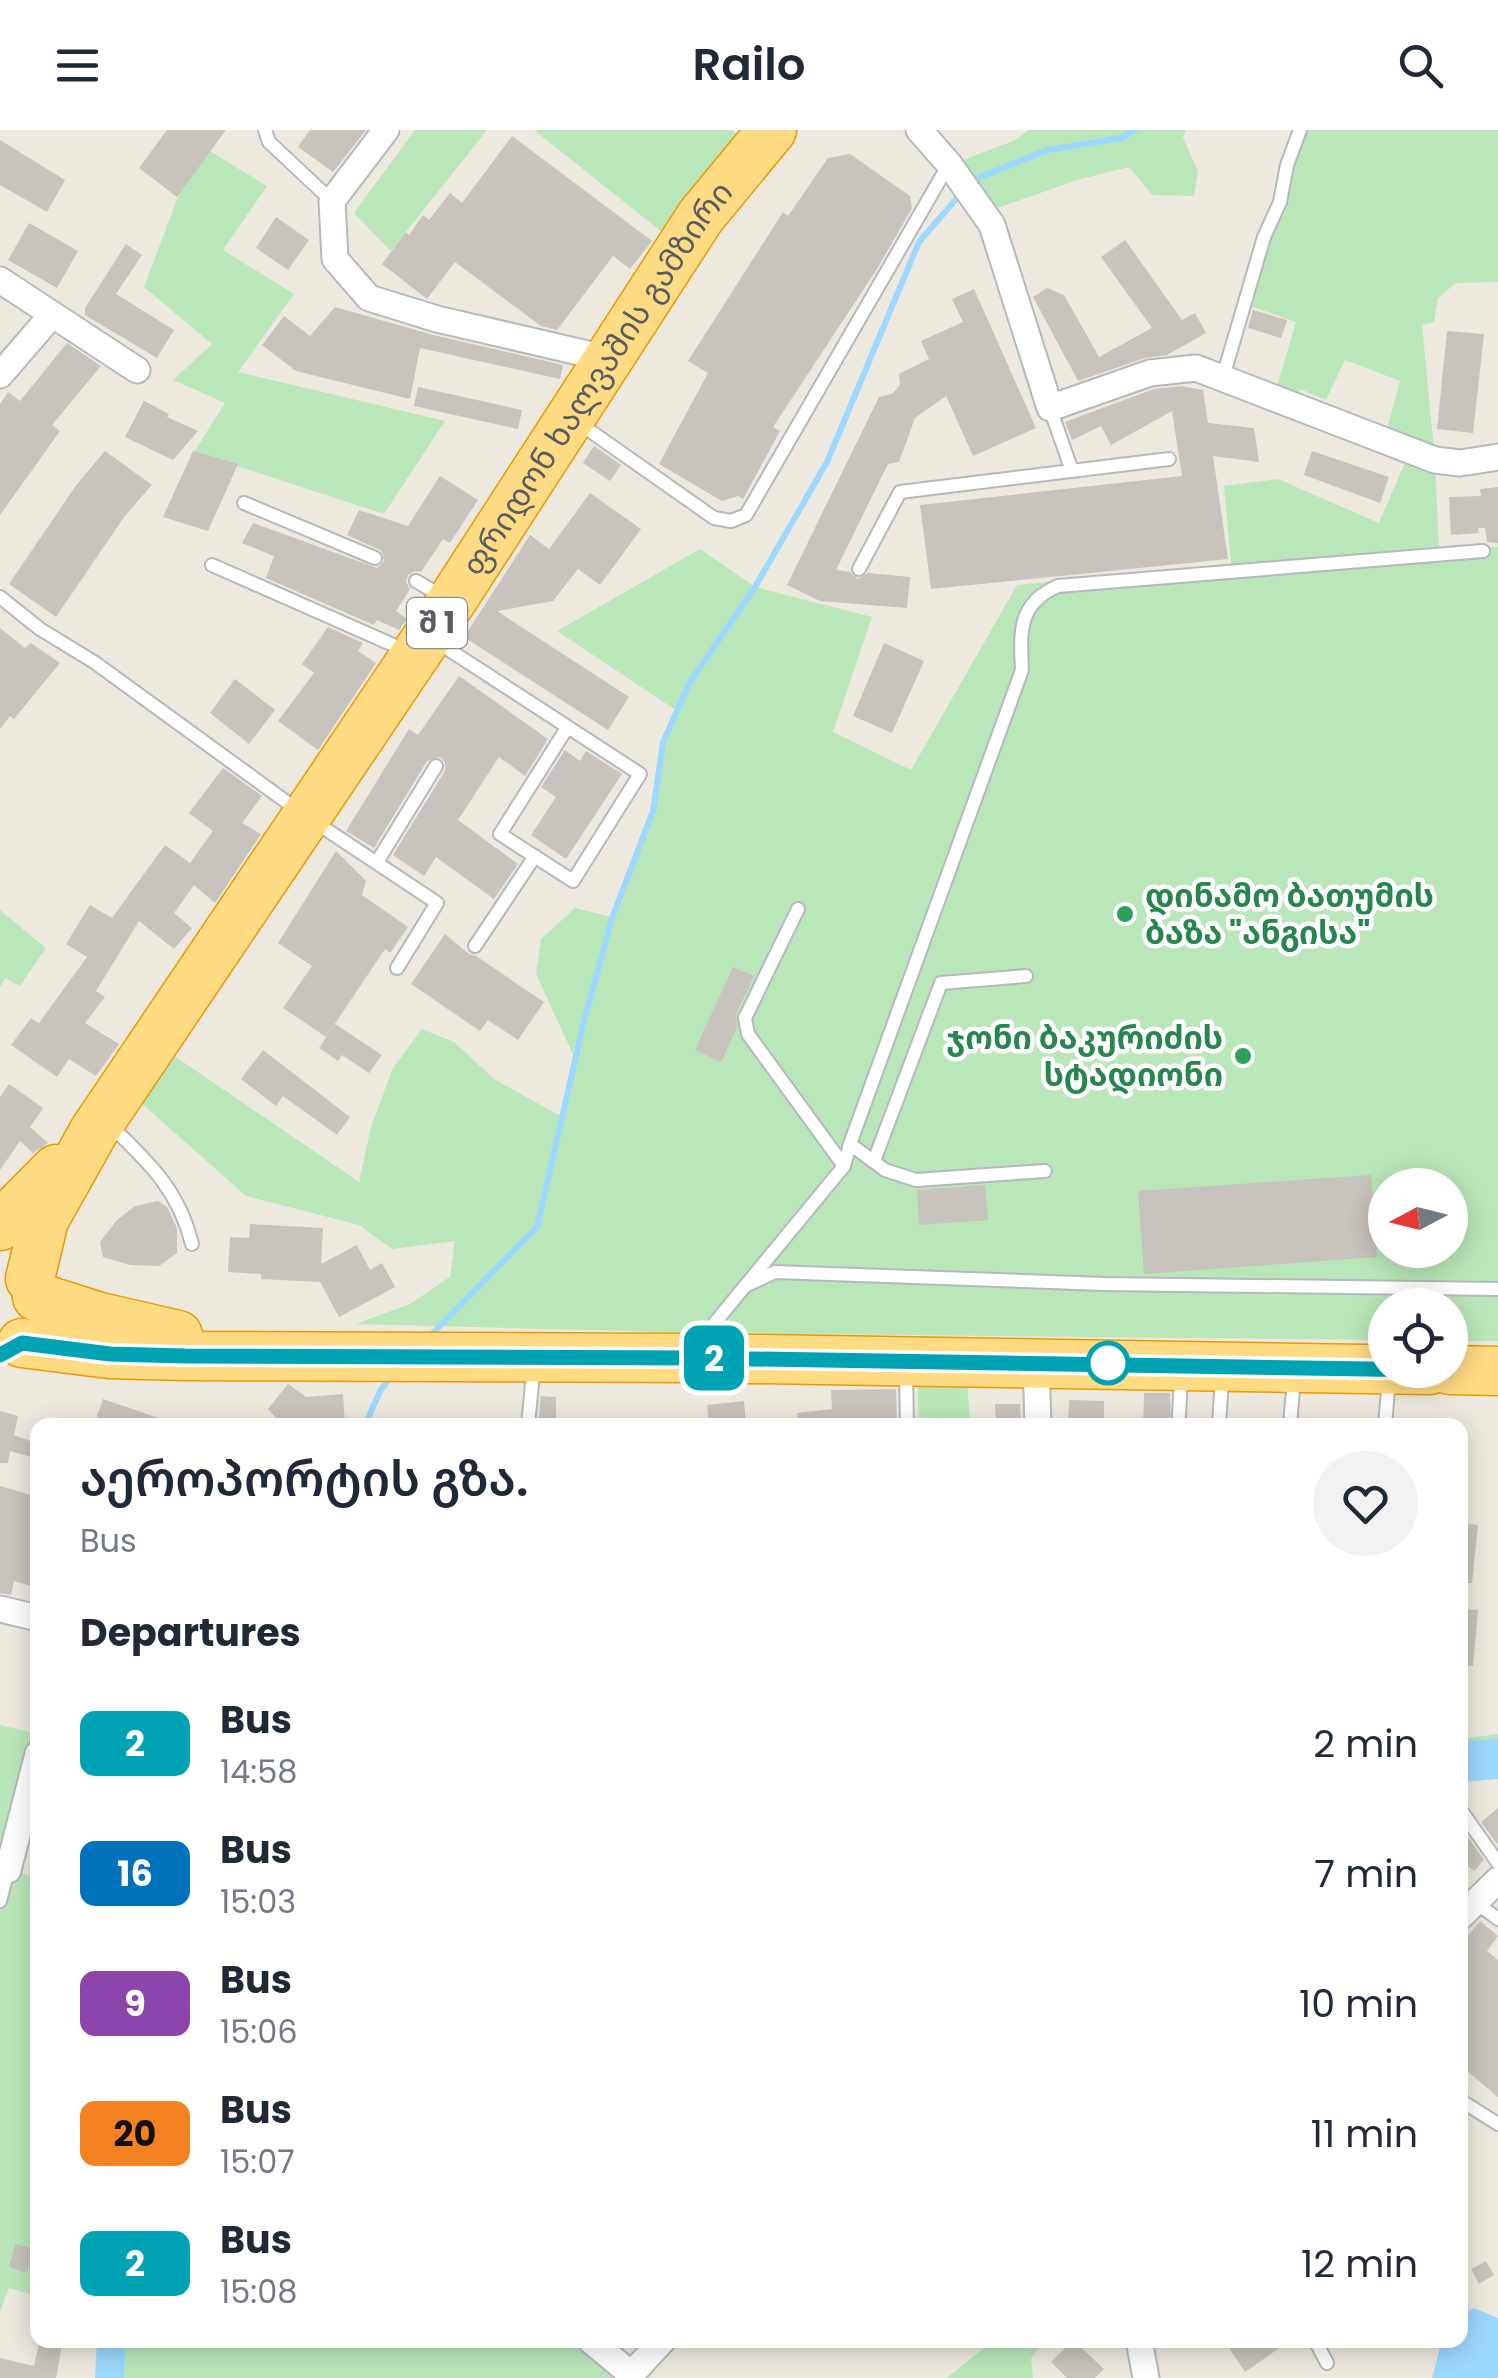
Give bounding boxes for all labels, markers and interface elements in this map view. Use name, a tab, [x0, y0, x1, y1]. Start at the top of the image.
text: Railo	[692, 33, 806, 96]
icon: menu	[50, 38, 105, 93]
icon: search	[1393, 38, 1448, 93]
street label: ფრიდონ ხალვაშის გამზირი	[451, 171, 743, 584]
road number: შ 1	[407, 598, 467, 648]
place label: დინამო ბათუმის ბაზა "ანგისა"	[1145, 873, 1434, 955]
marker: დინამო ბათუმის ბაზა "ანგისა"	[1114, 903, 1136, 925]
place label: ჯონი ბაკურიძის სტადიონი	[946, 1015, 1223, 1097]
marker: ჯონი ბაკურიძის სტადიონი	[1232, 1045, 1254, 1067]
north arrow	[1368, 1168, 1468, 1268]
map controls	[1368, 1168, 1468, 1388]
button: locate	[1368, 1288, 1468, 1388]
line badge: 2	[682, 1326, 746, 1390]
text: 2	[704, 1334, 724, 1383]
unlabelled marker	[1087, 1342, 1129, 1384]
text: აეროპორტის გზა.	[80, 1446, 528, 1513]
button: heart	[1313, 1451, 1418, 1556]
text: Bus	[80, 1518, 137, 1563]
text: Departures	[80, 1606, 301, 1659]
text: Bus	[220, 1693, 292, 1746]
text: 2 min	[1313, 1717, 1418, 1770]
text: 2	[125, 1719, 145, 1768]
text: 14:58	[220, 1749, 297, 1794]
text: Bus	[220, 1823, 292, 1876]
text: 7 min	[1314, 1847, 1418, 1900]
text: 16	[117, 1849, 153, 1898]
text: 15:03	[220, 1879, 296, 1924]
text: Bus	[220, 1953, 292, 2006]
text: 10 min	[1299, 1977, 1418, 2030]
text: 9	[124, 1979, 146, 2028]
text: 15:06	[220, 2009, 298, 2054]
text: Bus	[220, 2083, 292, 2136]
text: 11 min	[1311, 2107, 1418, 2160]
text: 20	[114, 2109, 156, 2158]
text: 15:07	[220, 2139, 295, 2184]
text: Bus	[220, 2213, 292, 2266]
text: 12 min	[1301, 2237, 1418, 2290]
text: 2	[125, 2239, 145, 2288]
text: 15:08	[220, 2269, 297, 2314]

